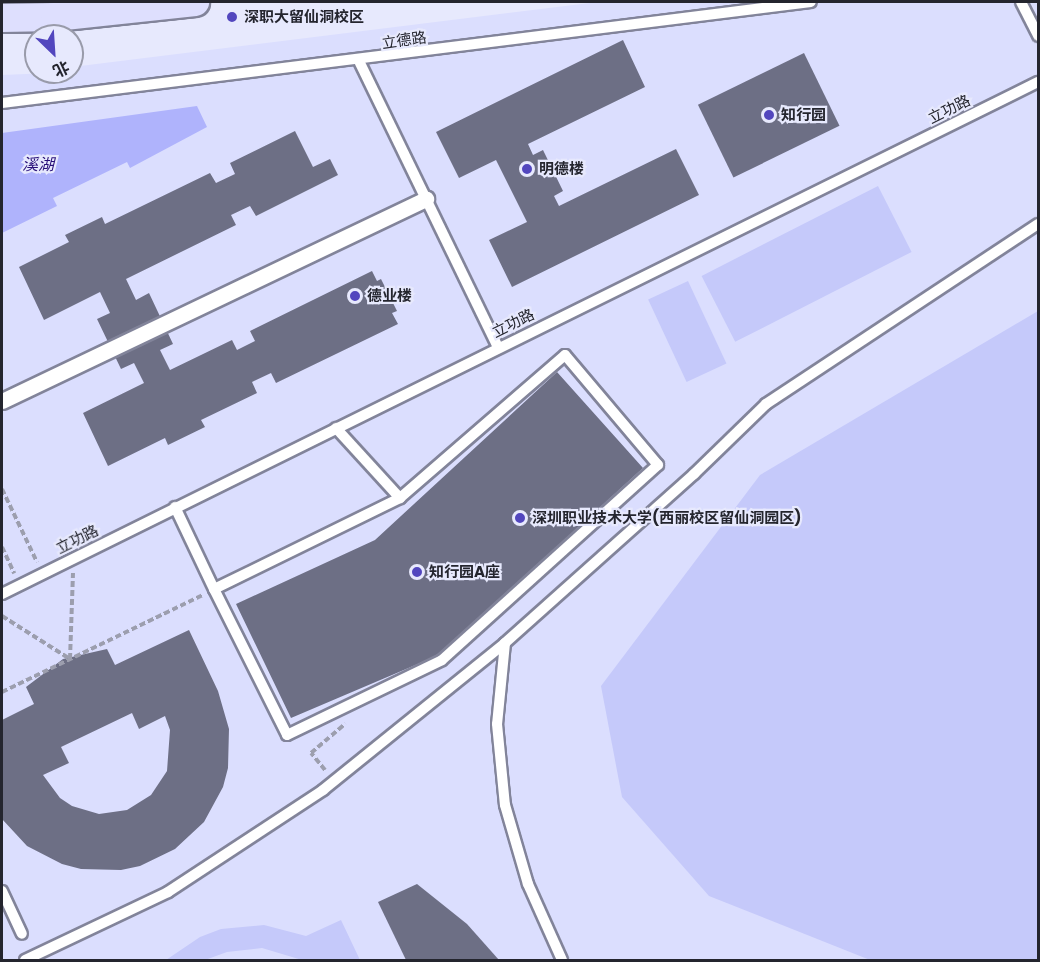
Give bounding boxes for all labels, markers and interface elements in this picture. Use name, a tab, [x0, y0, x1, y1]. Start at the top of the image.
place label: 深职大留仙洞校区	[244, 8, 364, 26]
marker: 深职大留仙洞校区	[225, 10, 239, 24]
north arrow	[24, 24, 84, 84]
street label: 立德路	[380, 28, 428, 52]
text: 北	[49, 55, 73, 83]
street label: 立功路	[925, 91, 973, 127]
place label: 知行园	[781, 106, 826, 124]
marker: 知行园	[762, 108, 776, 122]
water label: 溪湖	[22, 155, 54, 175]
place label: 明德楼	[539, 160, 584, 178]
marker: 明德楼	[520, 162, 534, 176]
place label: 德业楼	[367, 287, 412, 305]
marker: 德业楼	[348, 289, 362, 303]
street label: 立功路	[489, 305, 537, 341]
place label: 深圳职业技术大学(西丽校区留仙洞园区)	[532, 509, 801, 527]
marker: 深圳职业技术大学(西丽校区留仙洞园区)	[513, 511, 527, 525]
street label: 立功路	[53, 521, 101, 557]
place label: 知行园A座	[429, 563, 500, 581]
marker: 知行园A座	[410, 565, 424, 579]

